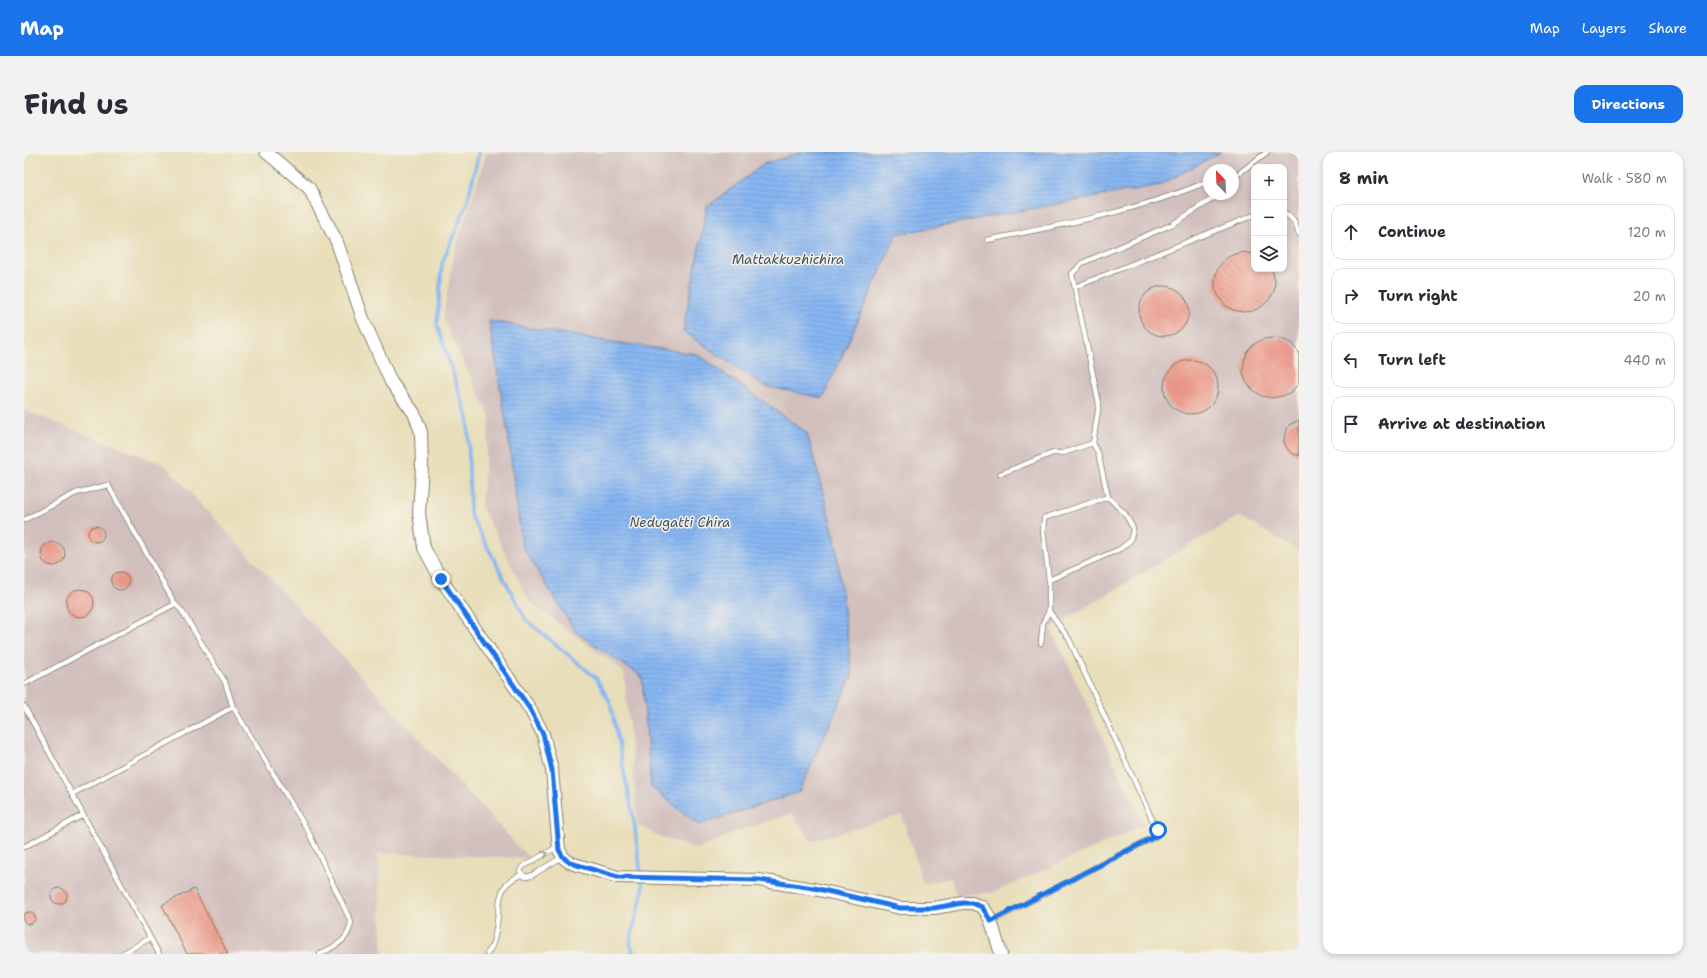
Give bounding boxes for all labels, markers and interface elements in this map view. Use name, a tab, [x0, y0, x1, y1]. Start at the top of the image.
text: Map	[20, 16, 64, 41]
text: Map	[1530, 19, 1560, 37]
text: Layers	[1582, 19, 1626, 37]
text: Share	[1648, 19, 1687, 37]
text: Find us	[24, 85, 129, 123]
button: Directions	[1574, 85, 1683, 123]
north arrow	[1203, 164, 1239, 200]
map controls	[1251, 164, 1287, 272]
button: +	[1251, 164, 1287, 200]
text: 8 min	[1339, 167, 1389, 189]
text: Walk · 580 m	[1582, 170, 1667, 187]
button: −	[1251, 200, 1287, 236]
icon: ahead	[1340, 221, 1362, 243]
text: Continue	[1378, 222, 1446, 242]
text: 120 m	[1628, 224, 1666, 241]
button: layers	[1251, 236, 1287, 272]
water label: Mattakkuzhichira	[732, 251, 844, 268]
icon: right	[1340, 285, 1362, 307]
text: Turn right	[1378, 286, 1458, 306]
text: 20 m	[1633, 288, 1666, 305]
icon: left	[1340, 349, 1362, 371]
text: Turn left	[1378, 350, 1446, 370]
text: 440 m	[1624, 352, 1666, 369]
icon: arrive	[1340, 413, 1362, 435]
text: Arrive at destination	[1378, 414, 1546, 434]
water label: Nedugatti Chira	[630, 514, 730, 531]
route end	[432, 570, 450, 588]
route start	[1149, 821, 1167, 839]
one-way arrow	[541, 851, 548, 858]

